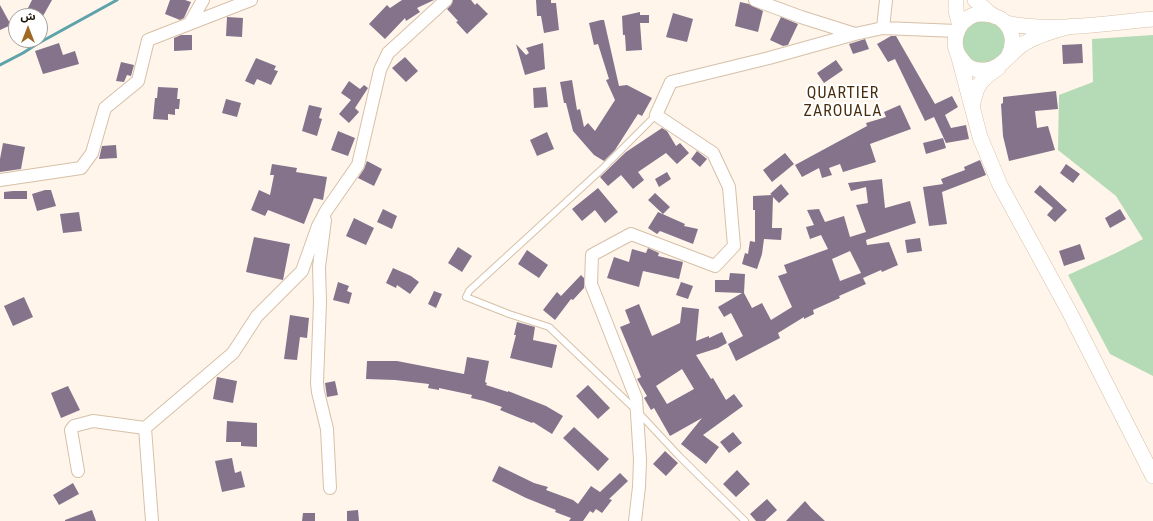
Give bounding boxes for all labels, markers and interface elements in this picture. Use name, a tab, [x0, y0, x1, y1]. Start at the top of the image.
north arrow	[8, 8, 48, 48]
text: ش	[20, 10, 36, 23]
district label: QUARTIER ZAROUALA	[804, 84, 882, 122]

